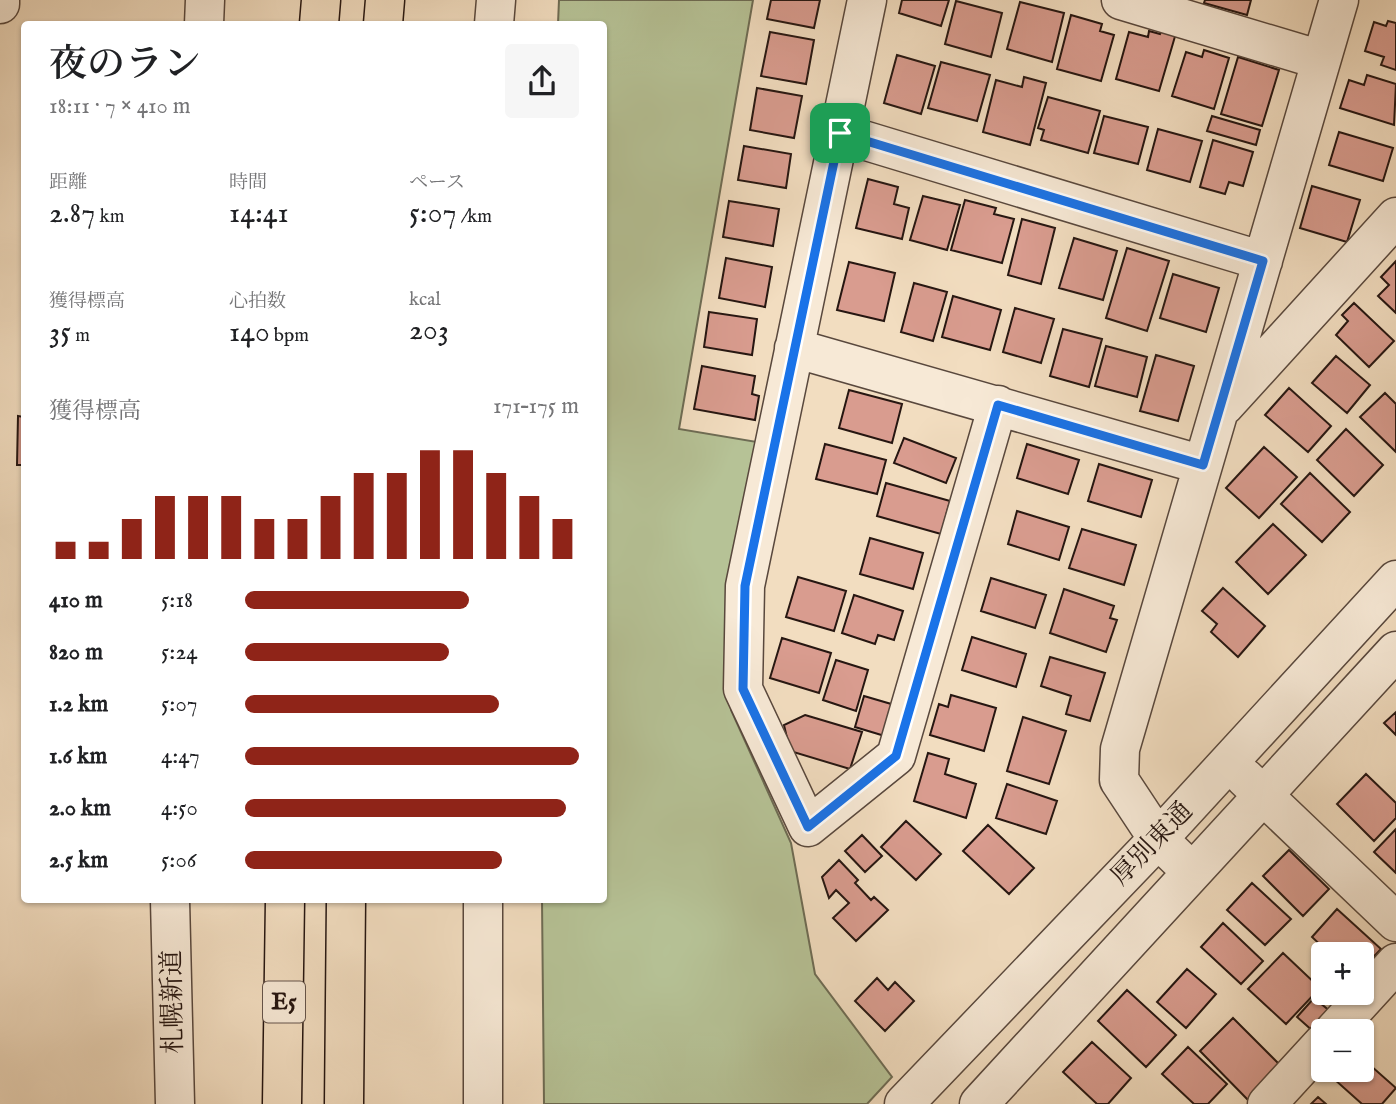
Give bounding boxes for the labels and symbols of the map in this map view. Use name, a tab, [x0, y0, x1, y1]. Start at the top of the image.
pin	[810, 103, 870, 163]
street label: 厚別東通	[1104, 795, 1200, 893]
street label: 札幌新道	[156, 950, 190, 1054]
road number: E5	[263, 982, 305, 1022]

